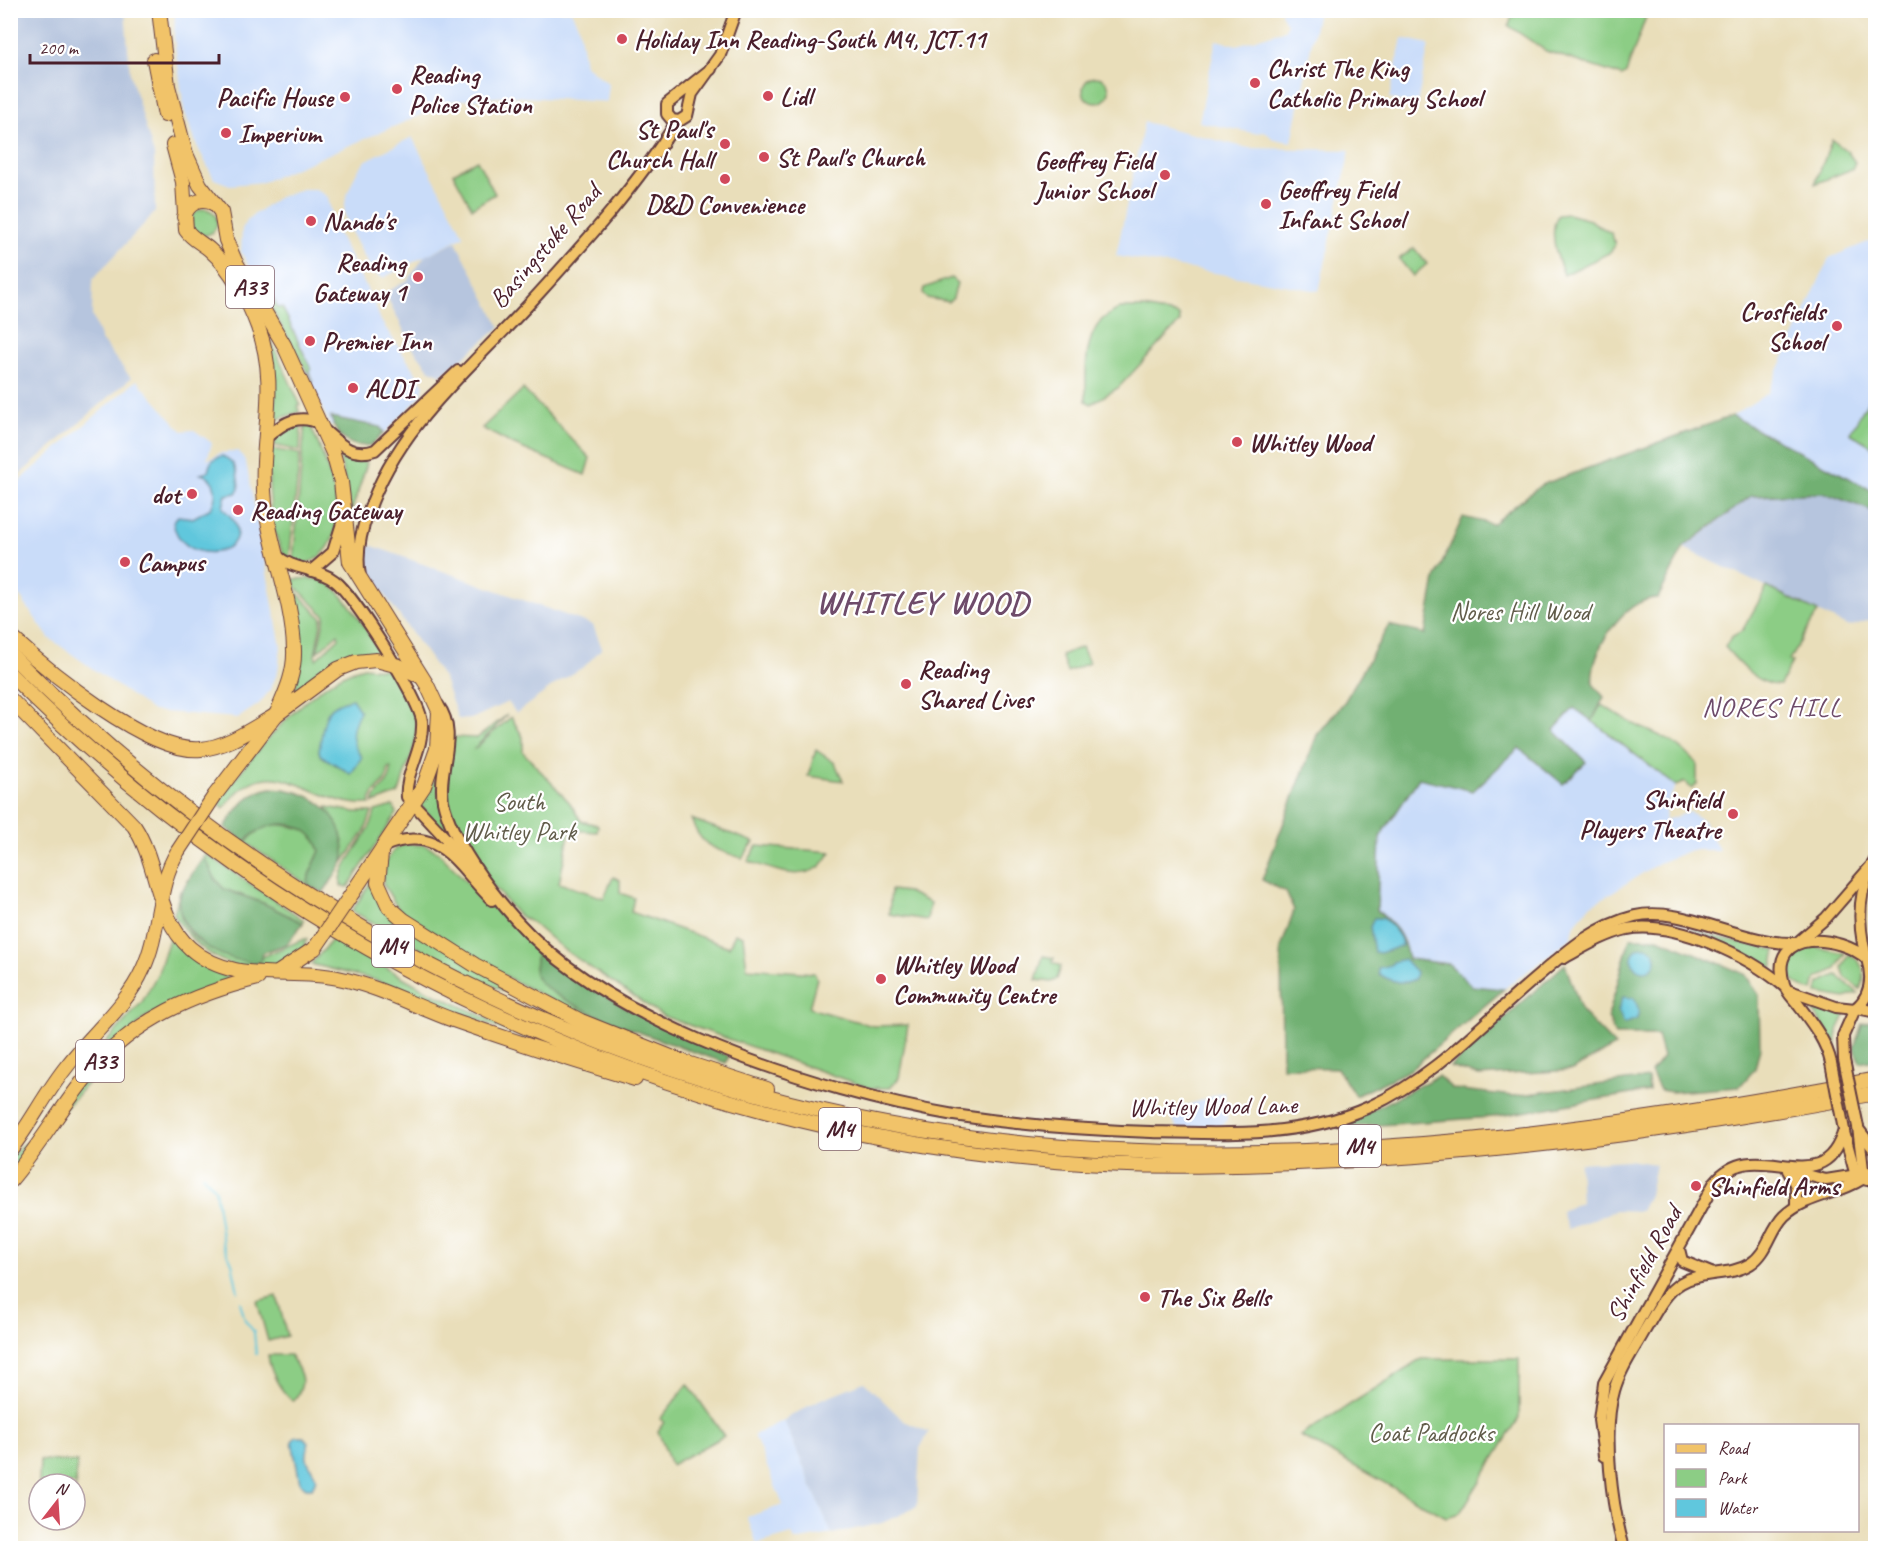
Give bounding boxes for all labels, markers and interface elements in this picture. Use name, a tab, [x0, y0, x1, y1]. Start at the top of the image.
place label: Holiday Inn Reading-South M4, JCT.11	[634, 23, 989, 56]
scale bar	[30, 27, 219, 65]
marker: Holiday Inn Reading-South M4, JCT.11	[615, 32, 629, 46]
text: 200 m	[39, 37, 80, 59]
place label: Christ The King Catholic Primary School	[1267, 52, 1486, 115]
place label: Reading Police Station	[409, 58, 533, 121]
marker: Christ The King Catholic Primary School	[1248, 76, 1262, 90]
place label: Lidl	[780, 80, 816, 113]
place label: Pacific House	[216, 81, 335, 114]
marker: Reading Police Station	[390, 82, 404, 96]
marker: Lidl	[761, 89, 775, 103]
marker: Pacific House	[338, 90, 352, 104]
place label: St Paul's Church Hall	[606, 113, 718, 176]
place label: Imperium	[238, 117, 323, 150]
marker: Imperium	[219, 126, 233, 140]
marker: St Paul's Church Hall	[718, 137, 732, 151]
place label: St Paul's Church	[776, 141, 926, 174]
place label: Geoffrey Field Junior School	[1033, 144, 1158, 207]
marker: St Paul's Church	[757, 150, 771, 164]
marker: Geoffrey Field Junior School	[1158, 168, 1172, 182]
marker: D&D Convenience	[718, 172, 732, 186]
place label: Geoffrey Field Infant School	[1278, 173, 1410, 236]
street label: Basingstoke Road	[482, 174, 611, 315]
place label: D&D Convenience	[646, 188, 807, 221]
marker: Geoffrey Field Infant School	[1259, 197, 1273, 211]
place label: Nando's	[323, 205, 398, 238]
marker: Nando's	[304, 214, 318, 228]
place label: Reading Gateway 1	[313, 246, 409, 309]
road number: A33	[226, 266, 274, 308]
marker: Reading Gateway 1	[411, 270, 425, 284]
place label: Crosfields School	[1740, 295, 1830, 358]
marker: Crosfields School	[1830, 319, 1844, 333]
place label: Premier Inn	[322, 325, 433, 358]
marker: Premier Inn	[303, 334, 317, 348]
place label: ALDI	[365, 372, 420, 405]
marker: ALDI	[346, 381, 360, 395]
place label: Whitley Wood	[1249, 426, 1376, 459]
marker: Whitley Wood	[1230, 435, 1244, 449]
place label: dot	[152, 478, 183, 511]
marker: dot	[185, 487, 199, 501]
place label: Reading Gateway	[250, 494, 405, 527]
marker: Reading Gateway	[231, 503, 245, 517]
place label: Campus	[137, 546, 207, 579]
marker: Campus	[118, 555, 132, 569]
district label: WHITLEY WOOD	[816, 582, 1031, 623]
park label: Nores Hill Wood	[1450, 595, 1594, 628]
place label: Reading Shared Lives	[918, 653, 1036, 716]
marker: Reading Shared Lives	[899, 677, 913, 691]
district label: NORES HILL	[1702, 690, 1842, 724]
place label: Shinfield Players Theatre	[1579, 783, 1726, 846]
park label: South Whitley Park	[462, 785, 578, 848]
marker: Shinfield Players Theatre	[1726, 807, 1740, 821]
road number: M4	[372, 925, 414, 967]
place label: Whitley Wood Community Centre	[893, 948, 1058, 1011]
marker: Whitley Wood Community Centre	[874, 972, 888, 986]
road number: A33	[76, 1040, 124, 1082]
street label: Whitley Wood Lane	[1129, 1088, 1299, 1124]
road number: M4	[819, 1108, 861, 1150]
road number: M4	[1339, 1125, 1381, 1167]
place label: Shinfield Arms	[1708, 1170, 1842, 1203]
marker: Shinfield Arms	[1689, 1179, 1703, 1193]
street label: Shinfield Road	[1599, 1197, 1691, 1328]
place label: The Six Bells	[1157, 1281, 1273, 1314]
marker: The Six Bells	[1138, 1290, 1152, 1304]
park label: Coat Paddocks	[1368, 1416, 1496, 1449]
legend	[1664, 1424, 1859, 1532]
text: Road	[1718, 1437, 1751, 1459]
text: Park	[1718, 1467, 1748, 1489]
north arrow	[27, 1472, 87, 1532]
text: N	[53, 1478, 72, 1501]
text: Water	[1718, 1497, 1759, 1519]

